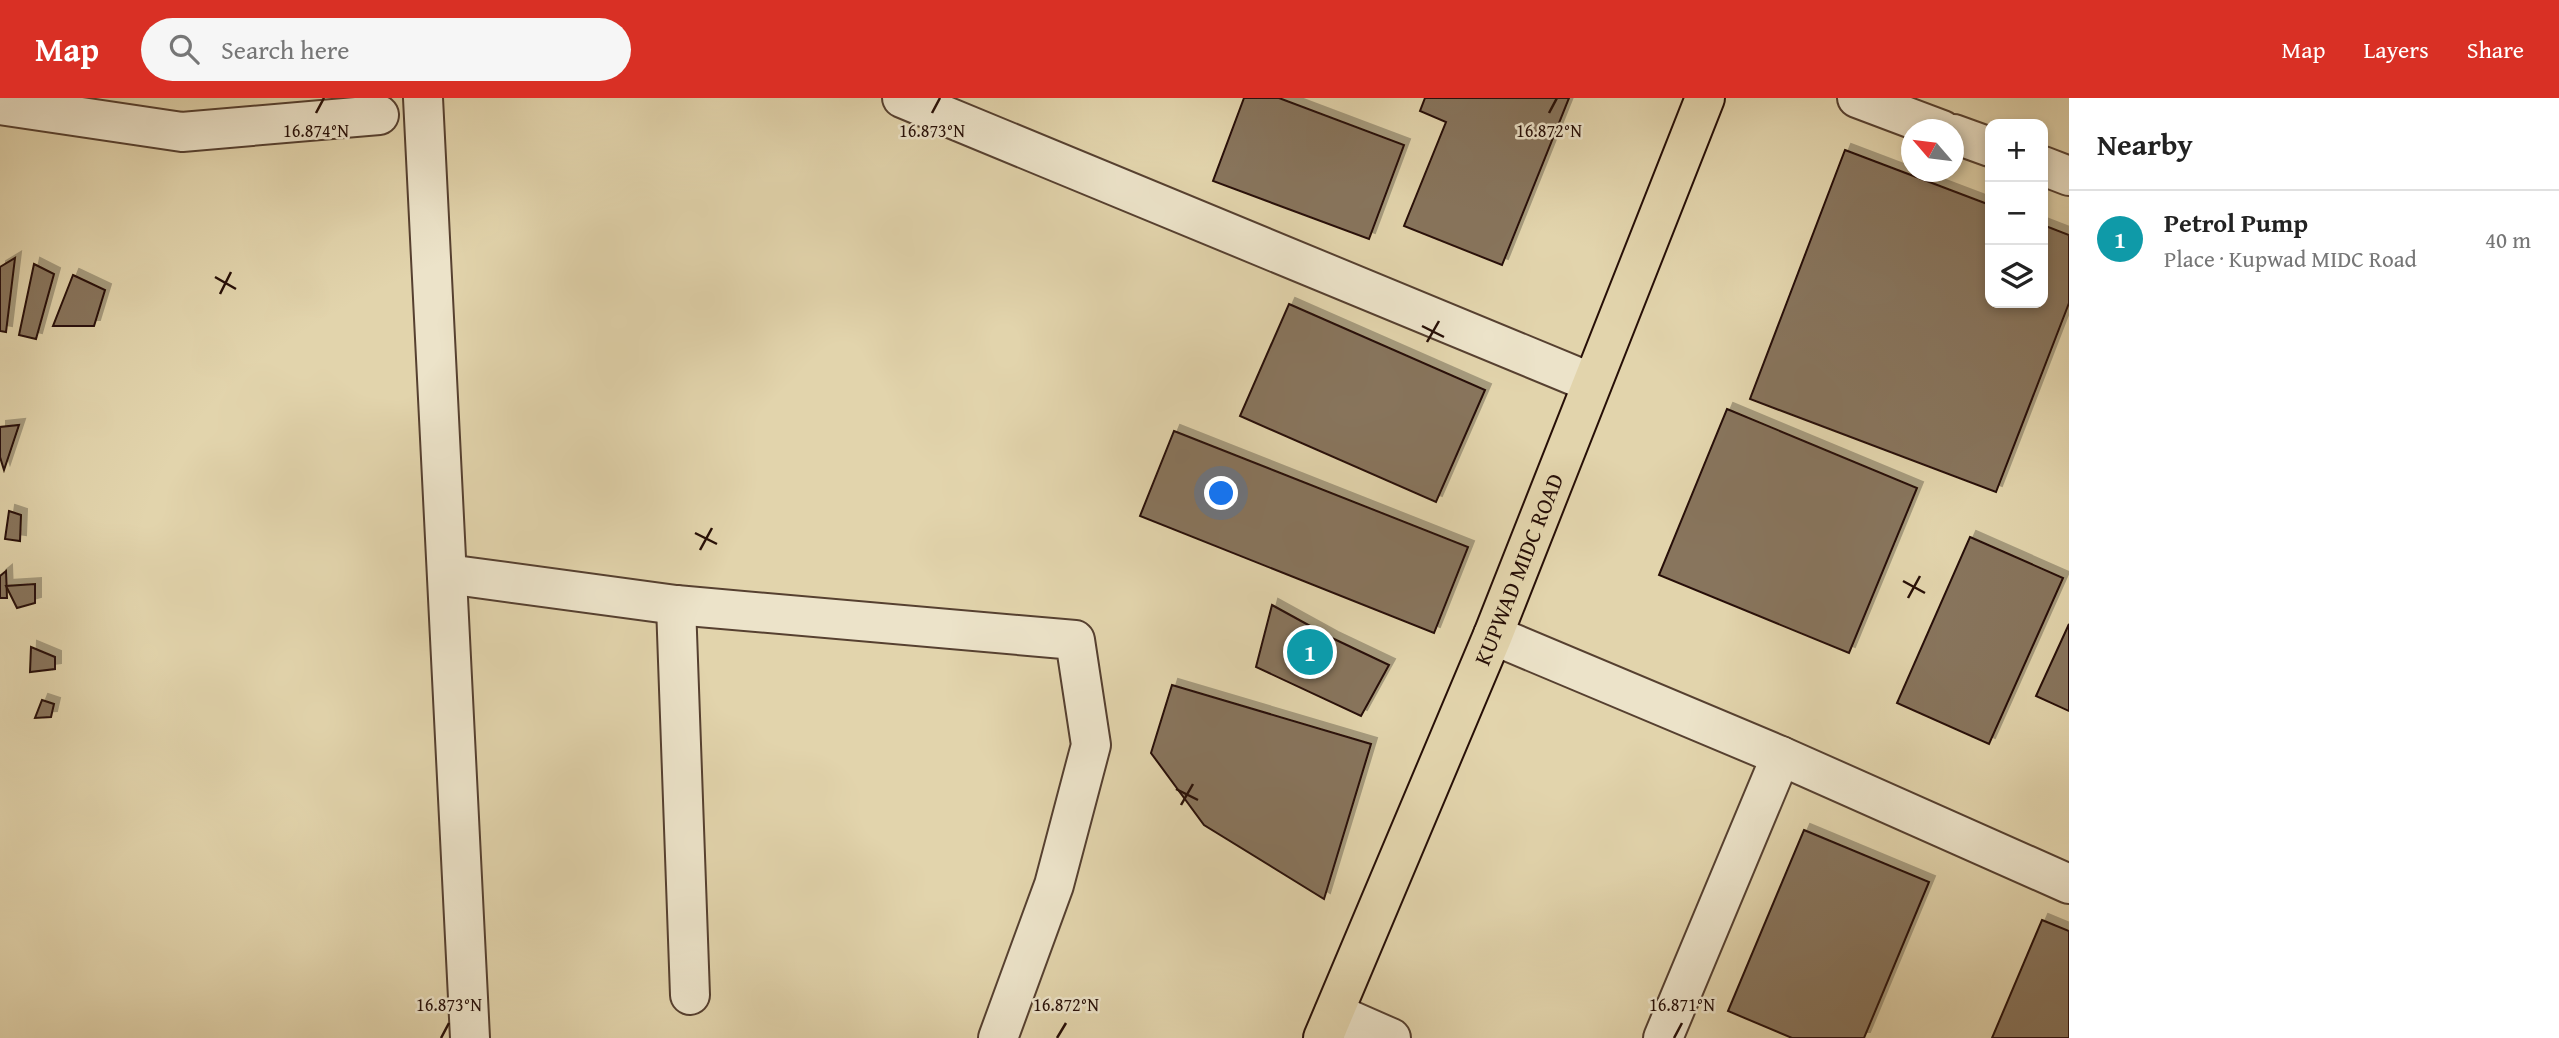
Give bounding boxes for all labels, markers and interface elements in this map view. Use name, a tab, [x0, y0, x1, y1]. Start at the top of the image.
search box	[141, 18, 631, 81]
text: Map	[35, 25, 99, 73]
icon: search	[165, 30, 203, 68]
text: Search here	[221, 30, 349, 69]
text: Map	[2282, 32, 2325, 67]
text: Layers	[2363, 32, 2429, 67]
text: Share	[2467, 32, 2524, 67]
text: 16.874°N	[283, 117, 349, 144]
text: 16.873°N	[899, 117, 965, 144]
text: 16.872°N	[1516, 117, 1582, 144]
north arrow	[1901, 119, 1964, 182]
map controls	[1985, 119, 2048, 308]
button: +	[1985, 119, 2048, 182]
text: Nearby	[2097, 122, 2193, 166]
button: −	[1985, 182, 2048, 245]
text: Petrol Pump	[2164, 203, 2308, 242]
text: 1	[2114, 223, 2126, 256]
text: 40 m	[2485, 223, 2531, 256]
text: Place · Kupwad MIDC Road	[2164, 242, 2417, 275]
button: layers	[1985, 245, 2048, 308]
street label: KUPWAD MIDC ROAD	[1465, 468, 1571, 670]
your location	[1204, 476, 1238, 510]
pin: 1	[1287, 626, 1333, 678]
text: 16.873°N	[416, 991, 482, 1018]
text: 16.872°N	[1033, 991, 1099, 1018]
text: 16.871°N	[1649, 991, 1715, 1018]

